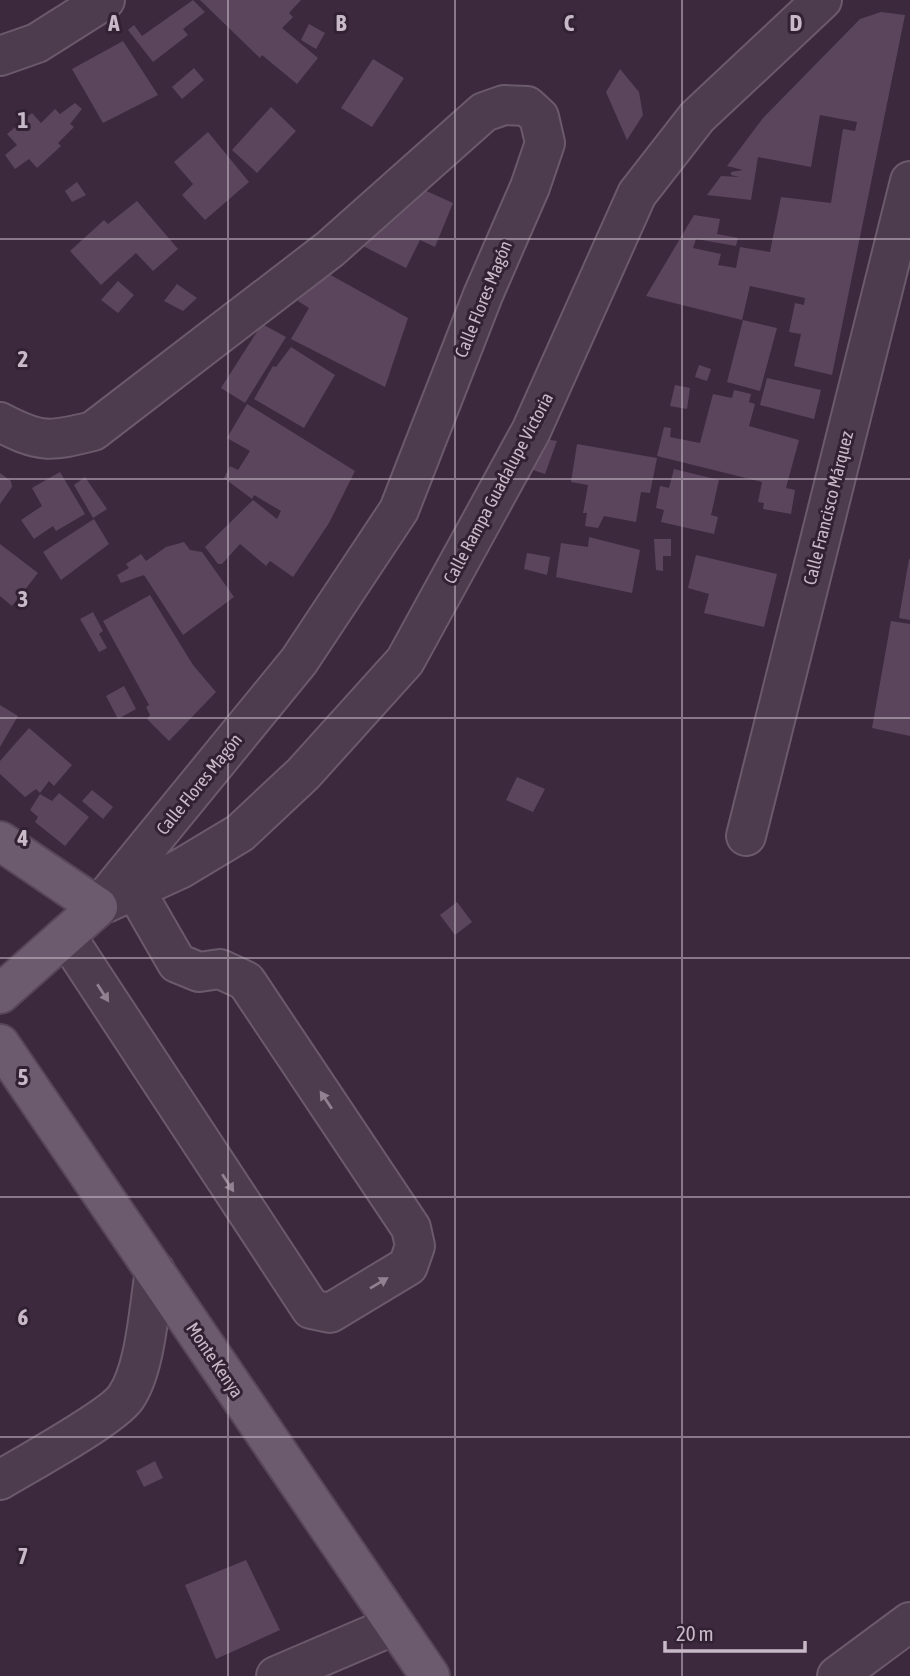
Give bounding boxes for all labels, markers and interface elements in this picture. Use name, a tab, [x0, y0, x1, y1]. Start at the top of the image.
text: A	[107, 10, 120, 36]
text: B	[336, 10, 347, 36]
text: C	[564, 10, 575, 36]
text: D	[790, 10, 803, 36]
text: 1	[18, 107, 29, 133]
street label: Calle Flores Magón	[450, 238, 516, 360]
text: 2	[18, 346, 28, 372]
street label: Calle Rampa Guadalupe Victoria	[439, 389, 557, 587]
street label: Calle Francisco Márquez	[799, 428, 857, 587]
text: 3	[18, 586, 28, 612]
street label: Calle Flores Magón	[152, 729, 246, 839]
text: 4	[17, 825, 29, 851]
one-way arrow	[96, 984, 110, 1002]
text: 5	[18, 1064, 29, 1090]
one-way arrow	[319, 1091, 333, 1109]
one-way arrow	[221, 1173, 234, 1193]
one-way arrow	[370, 1277, 389, 1290]
text: 6	[18, 1304, 29, 1330]
street label: Monte Kenya	[182, 1319, 248, 1401]
text: 7	[18, 1543, 28, 1569]
scale bar	[665, 1610, 805, 1654]
text: 20 m	[676, 1621, 714, 1645]

